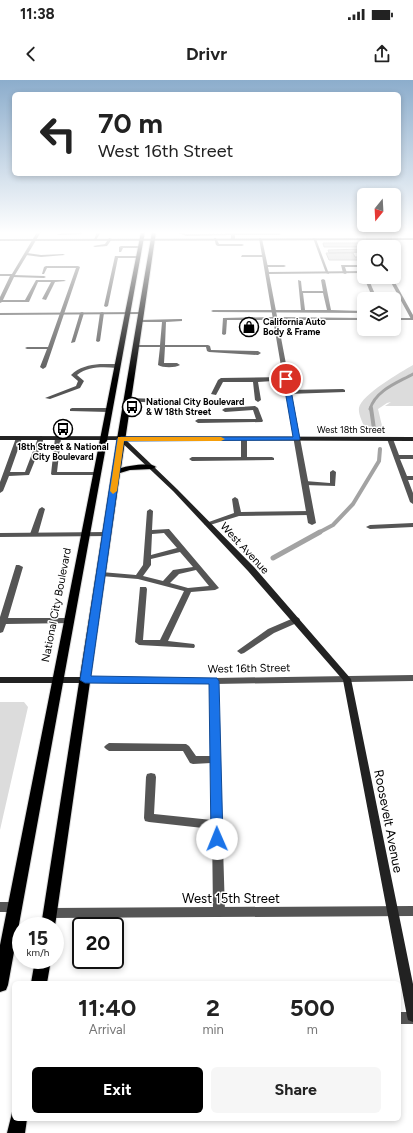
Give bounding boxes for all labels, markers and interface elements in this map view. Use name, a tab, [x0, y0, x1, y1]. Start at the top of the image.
text: 11:38	[20, 5, 55, 23]
icon: back	[20, 43, 42, 65]
text: Drivr	[186, 43, 227, 65]
icon: share	[371, 43, 393, 65]
text: 70 m	[98, 106, 163, 140]
icon: left	[32, 108, 84, 160]
text: West 16th Street	[98, 140, 233, 162]
north arrow	[357, 188, 401, 232]
map controls	[357, 188, 401, 336]
button: search	[357, 240, 401, 284]
button: layers	[357, 292, 401, 336]
shop icon: California Auto Body & Frame	[238, 316, 260, 338]
place label: California Auto Body & Frame	[263, 316, 326, 337]
pin	[269, 362, 303, 396]
icon: arrive	[275, 368, 297, 390]
bus stop icon: National City Boulevard & W 18th Street	[121, 396, 143, 418]
place label: National City Boulevard & W 18th Street	[146, 396, 244, 417]
bus stop icon: 18th Street & National City Boulevard	[52, 418, 74, 440]
street label: West 18th Street	[317, 424, 386, 435]
place label: 18th Street & National City Boulevard	[17, 441, 109, 462]
street label: West Avenue	[218, 520, 272, 577]
street label: National City Boulevard	[39, 547, 74, 663]
street label: West 16th Street	[208, 661, 290, 676]
street label: Roosevelt Avenue	[371, 768, 406, 874]
position arrow	[196, 818, 238, 860]
street label: West 15th Street	[182, 891, 280, 906]
speed limit sign: 20	[72, 917, 124, 969]
text: 15	[28, 926, 48, 950]
text: km/h	[27, 946, 49, 959]
text: 11:40	[78, 993, 136, 1022]
text: 2	[206, 993, 220, 1022]
text: 500	[290, 993, 335, 1022]
text: Arrival	[89, 1022, 126, 1037]
text: min	[202, 1022, 224, 1037]
text: m	[307, 1022, 318, 1037]
button: Exit	[32, 1067, 203, 1113]
button: Share	[211, 1067, 381, 1113]

